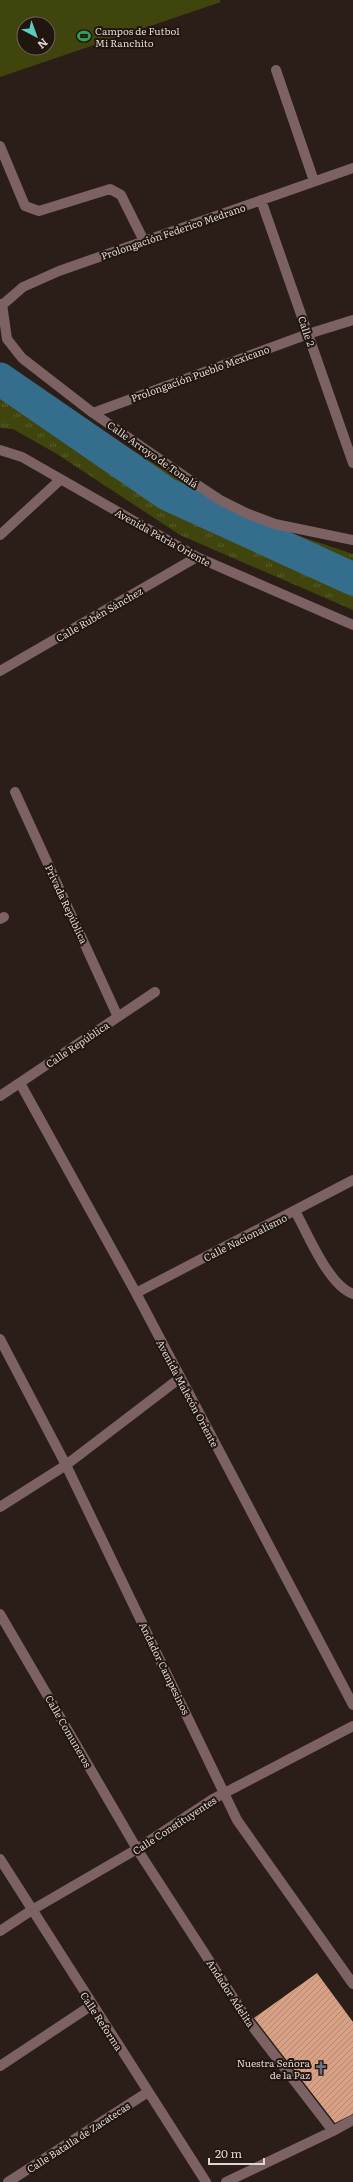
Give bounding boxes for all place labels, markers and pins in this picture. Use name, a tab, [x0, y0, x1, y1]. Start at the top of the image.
place label: Campos de Futbol Mi Ranchito	[95, 23, 180, 50]
sports icon: Campos de Futbol Mi Ranchito	[76, 28, 92, 44]
place label: Nuestra Señora de la Paz	[237, 2055, 311, 2082]
church icon: Nuestra Señora de la Paz	[313, 2060, 329, 2076]

